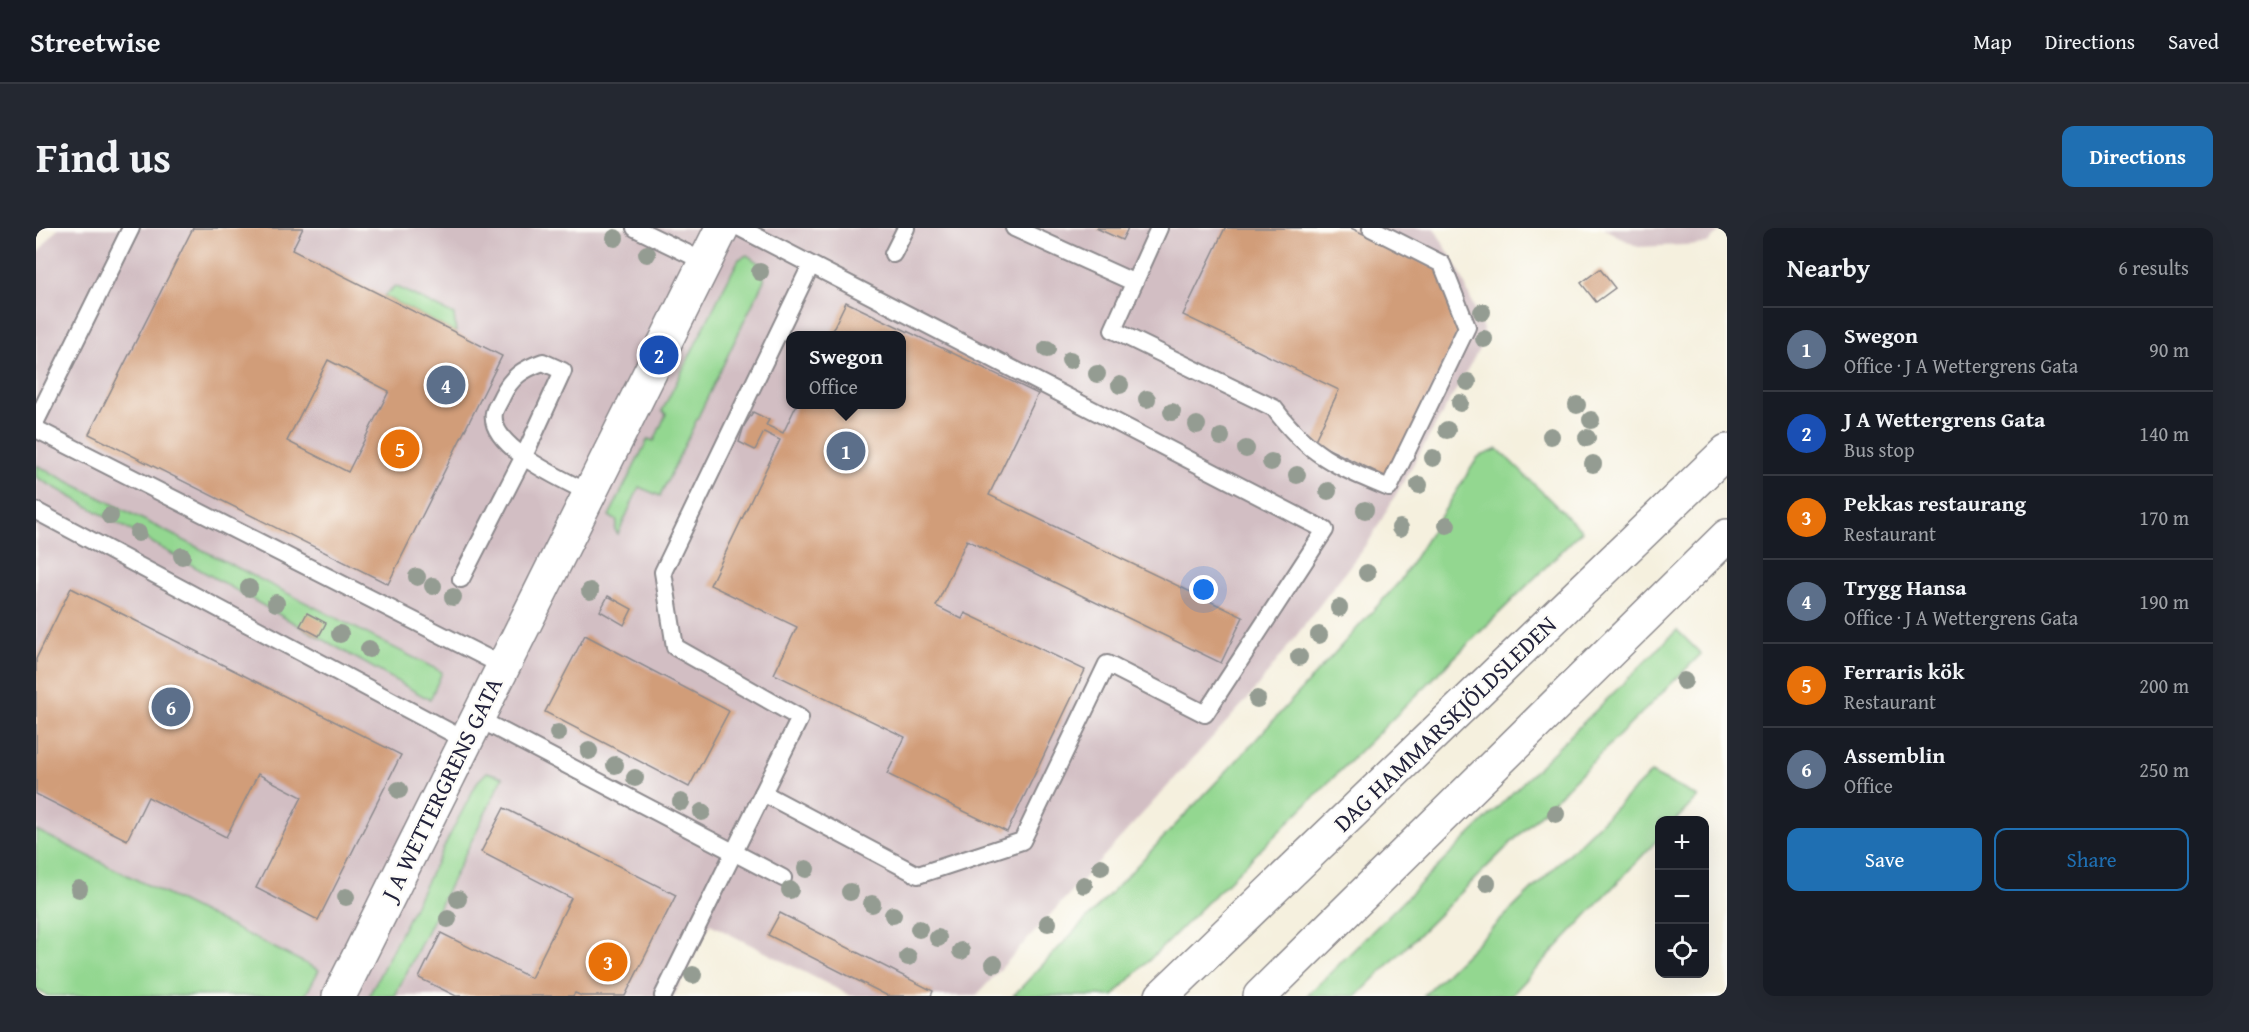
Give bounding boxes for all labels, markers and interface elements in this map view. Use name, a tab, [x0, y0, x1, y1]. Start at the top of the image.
text: Streetwise	[30, 21, 160, 62]
text: Map	[1973, 26, 2012, 57]
text: Directions	[2045, 26, 2135, 57]
text: Saved	[2168, 26, 2219, 57]
text: Find us	[36, 126, 171, 187]
button: Directions	[2062, 126, 2213, 187]
text: Nearby	[1787, 248, 1870, 287]
text: 6 results	[2118, 253, 2189, 282]
text: Swegon	[1844, 319, 1918, 351]
popup	[786, 331, 906, 409]
pin: 2	[640, 332, 678, 378]
text: 1	[1801, 335, 1812, 364]
text: 90 m	[2149, 335, 2189, 364]
text: Swegon	[809, 340, 883, 372]
text: Office · J A Wettergrens Gata	[1844, 351, 2078, 380]
pin: 4	[426, 362, 466, 408]
text: Office	[809, 372, 858, 401]
text: J A Wettergrens Gata	[1844, 403, 2045, 435]
text: 2	[1801, 419, 1812, 448]
text: 140 m	[2139, 419, 2189, 448]
pin: 5	[380, 426, 420, 472]
pin: 1	[826, 428, 866, 474]
text: Bus stop	[1844, 435, 1915, 464]
text: Pekkas restaurang	[1844, 487, 2026, 519]
text: 3	[1801, 503, 1812, 532]
text: 170 m	[2139, 503, 2189, 532]
text: Restaurant	[1844, 519, 1936, 548]
text: Trygg Hansa	[1844, 571, 1967, 603]
your location	[1189, 575, 1218, 604]
text: 4	[1801, 587, 1812, 616]
text: 190 m	[2139, 587, 2189, 616]
text: Office · J A Wettergrens Gata	[1844, 603, 2078, 632]
street label: DAG HAMMARSKJÖLDSLEDEN	[1325, 607, 1564, 840]
text: Ferraris kök	[1844, 655, 1965, 687]
street label: J A WETTERGRENS GATA	[371, 671, 511, 909]
text: 5	[1801, 671, 1812, 700]
text: 200 m	[2139, 671, 2189, 700]
pin: 6	[152, 684, 190, 730]
text: Restaurant	[1844, 687, 1936, 716]
text: Assemblin	[1844, 739, 1945, 771]
text: 6	[1801, 755, 1812, 784]
text: 250 m	[2139, 755, 2189, 784]
text: Office	[1844, 771, 1893, 800]
map controls	[1655, 816, 1709, 978]
button: +	[1655, 816, 1709, 870]
button: Save	[1787, 828, 1982, 891]
button: Share	[1994, 828, 2189, 891]
button: −	[1655, 870, 1709, 924]
button: locate	[1655, 924, 1709, 978]
pin: 3	[588, 940, 628, 984]

